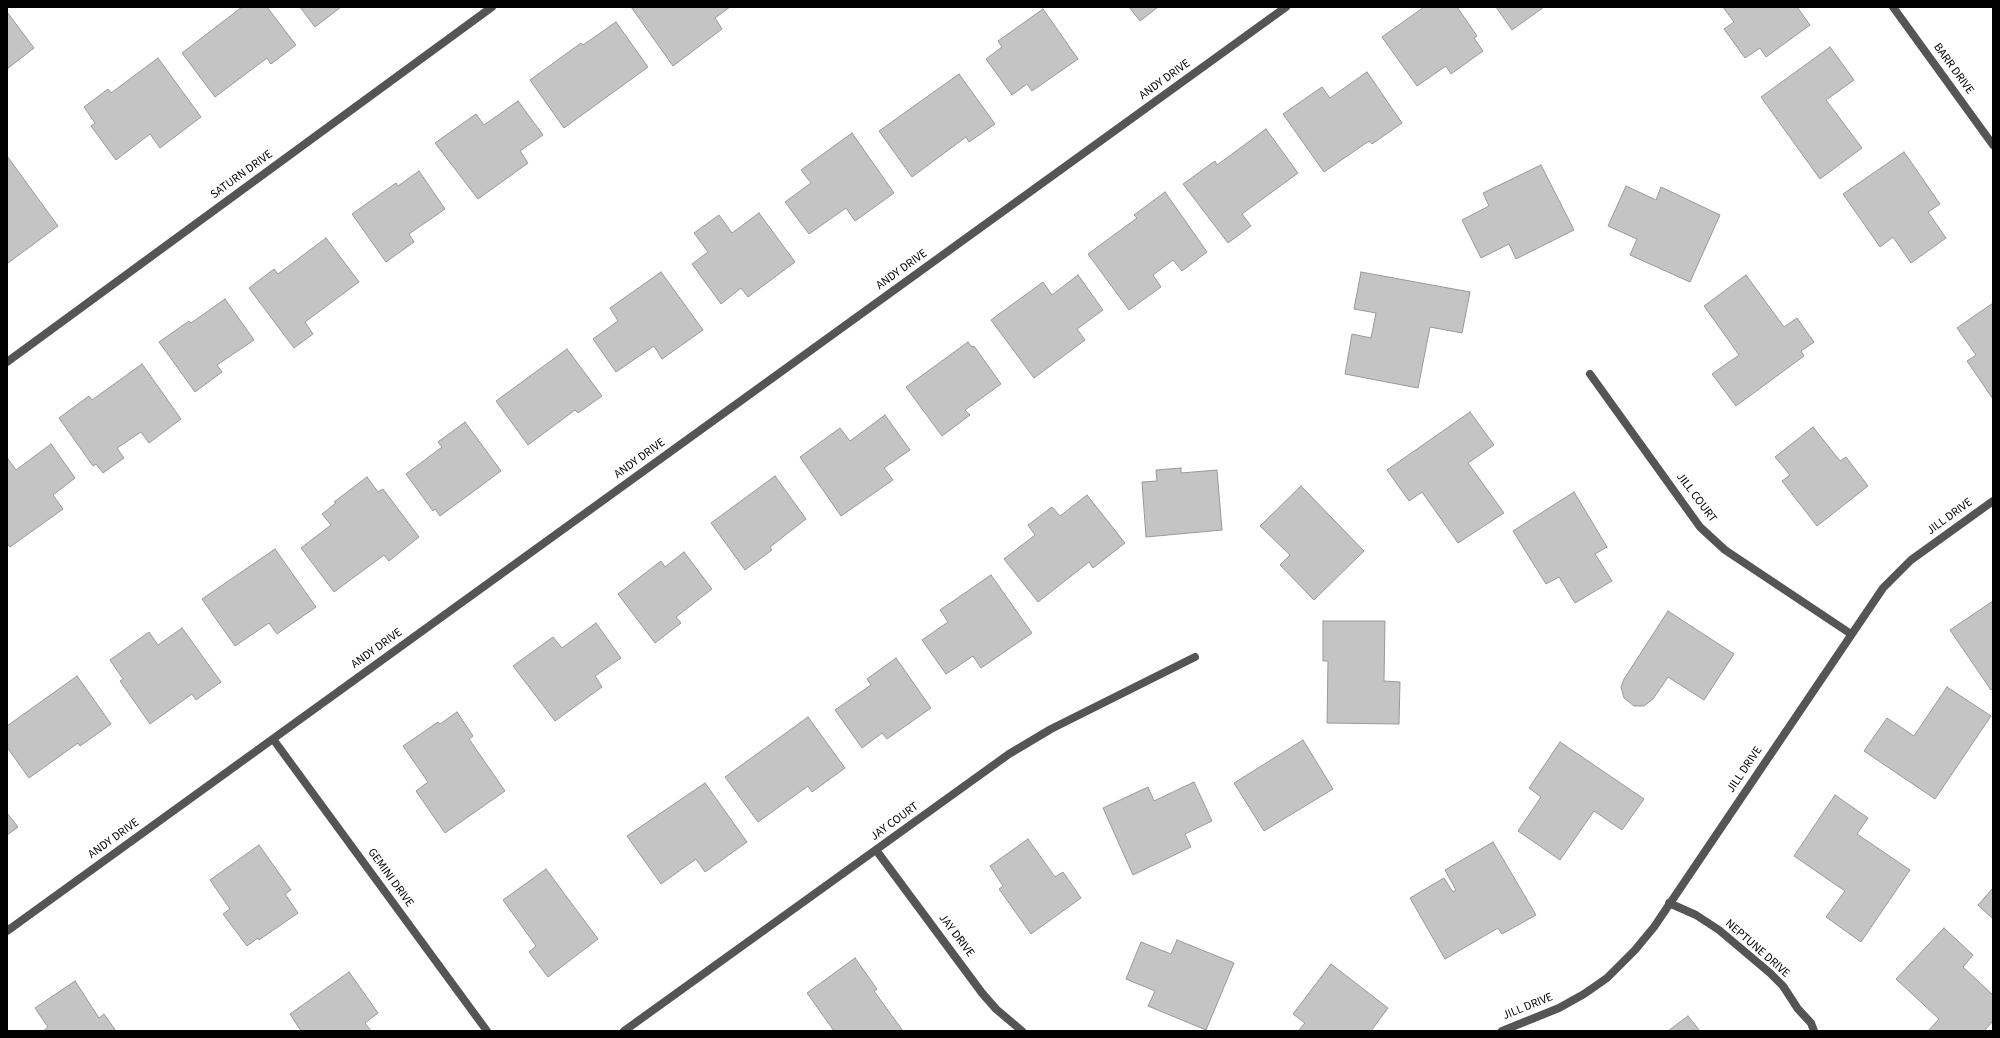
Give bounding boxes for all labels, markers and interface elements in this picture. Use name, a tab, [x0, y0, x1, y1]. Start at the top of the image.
street label: BARR DRIVE	[1930, 41, 1976, 97]
street label: ANDY DRIVE	[1137, 57, 1193, 103]
street label: SATURN DRIVE	[208, 148, 276, 202]
street label: ANDY DRIVE	[874, 247, 930, 293]
street label: ANDY DRIVE	[612, 436, 668, 482]
street label: JILL COURT	[1673, 470, 1719, 526]
street label: JILL DRIVE	[1924, 496, 1976, 538]
street label: ANDY DRIVE	[349, 626, 405, 672]
street label: JILL DRIVE	[1724, 744, 1766, 796]
street label: JAY COURT	[868, 800, 922, 844]
street label: ANDY DRIVE	[86, 816, 142, 862]
street label: GEMINI DRIVE	[364, 846, 416, 910]
street label: JAY DRIVE	[935, 912, 977, 960]
street label: NEPTUNE DRIVE	[1722, 917, 1792, 981]
street label: JILL DRIVE	[1501, 990, 1555, 1024]

